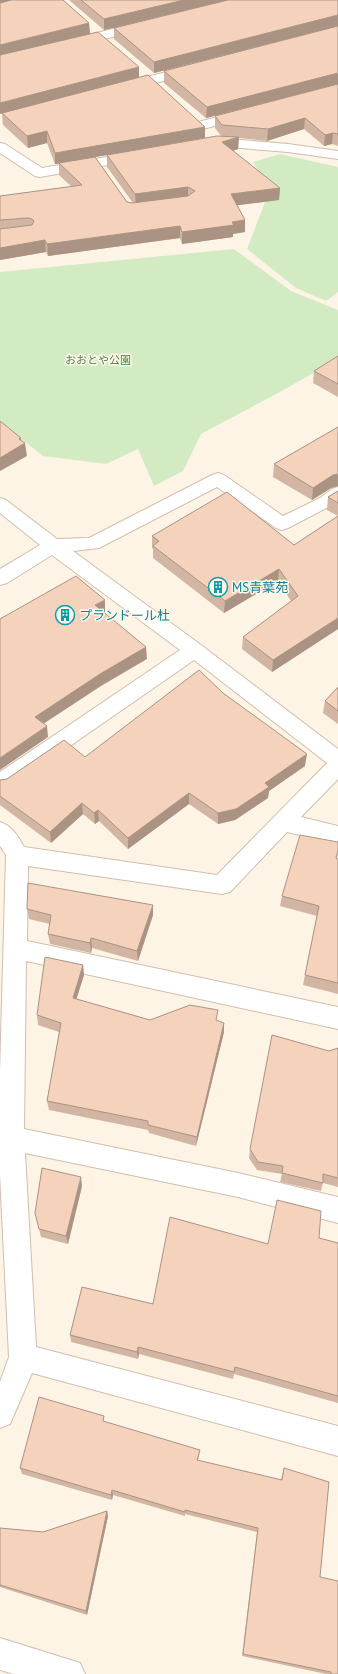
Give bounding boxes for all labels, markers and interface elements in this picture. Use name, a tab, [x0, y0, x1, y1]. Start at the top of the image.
park label: おおとや公園	[65, 353, 131, 367]
building icon: MS青葉苑	[207, 576, 229, 598]
place label: MS青葉苑	[232, 579, 288, 596]
building icon: プランドール杜	[54, 604, 76, 626]
place label: プランドール杜	[79, 607, 170, 624]

